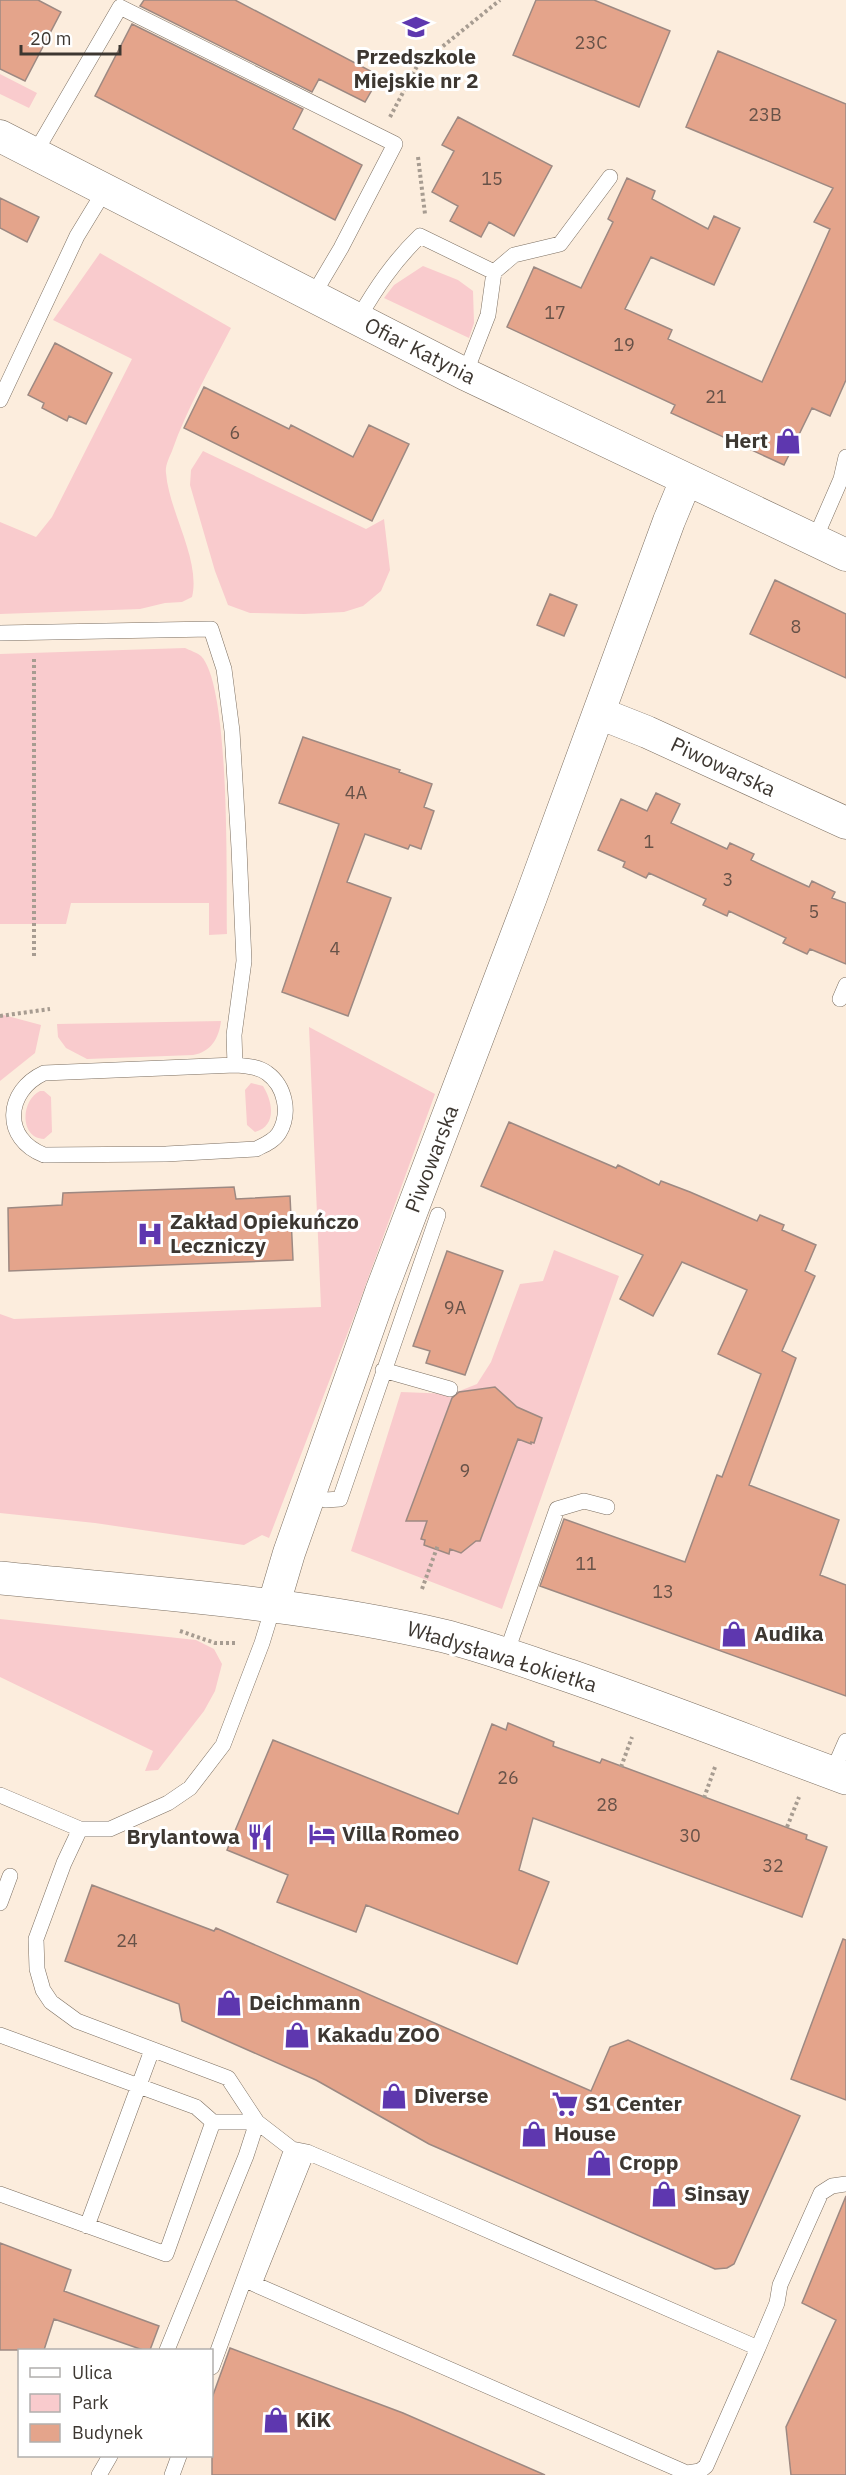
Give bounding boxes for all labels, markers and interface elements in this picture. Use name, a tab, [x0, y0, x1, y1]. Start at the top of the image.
school or university icon: Przedszkole Miejskie nr 2	[401, 12, 431, 42]
scale bar	[21, 18, 120, 56]
text: 20 m	[30, 27, 72, 50]
house number: 23C	[575, 31, 607, 54]
place label: Przedszkole Miejskie nr 2	[353, 42, 479, 94]
house number: 23B	[748, 103, 782, 126]
house number: 15	[481, 167, 503, 190]
house number: 17	[544, 301, 566, 324]
street label: Ofiar Katynia	[360, 310, 481, 390]
house number: 19	[613, 333, 635, 356]
house number: 21	[705, 385, 727, 408]
house number: 6	[230, 421, 240, 444]
place label: Hert	[724, 426, 768, 454]
shop icon: Hert	[773, 426, 803, 456]
house number: 8	[791, 615, 801, 638]
street label: Piwowarska	[666, 730, 781, 803]
house number: 4A	[345, 781, 368, 804]
house number: 1	[644, 830, 654, 853]
house number: 3	[723, 868, 733, 891]
house number: 5	[809, 900, 819, 923]
house number: 4	[330, 937, 341, 960]
street label: Piwowarska	[398, 1101, 464, 1216]
place label: Zakład Opiekuńczo Leczniczy	[170, 1207, 359, 1259]
hospital icon: Zakład Opiekuńczo Leczniczy	[135, 1219, 165, 1249]
house number: 9A	[444, 1296, 467, 1319]
house number: 9	[460, 1459, 470, 1482]
house number: 11	[575, 1552, 597, 1575]
house number: 13	[652, 1580, 674, 1603]
street label: Władysława Łokietka	[404, 1614, 601, 1698]
shop icon: Audika	[719, 1619, 749, 1649]
place label: Audika	[754, 1619, 824, 1647]
house number: 26	[497, 1766, 519, 1789]
house number: 28	[596, 1793, 618, 1816]
hotel icon: Villa Romeo	[307, 1819, 337, 1849]
place label: Villa Romeo	[342, 1819, 459, 1847]
place label: Brylantowa	[126, 1822, 240, 1850]
restaurant icon: Brylantowa	[245, 1822, 275, 1852]
house number: 30	[679, 1824, 701, 1847]
house number: 32	[762, 1854, 784, 1877]
house number: 24	[116, 1929, 138, 1952]
shop icon: Deichmann	[214, 1988, 244, 2018]
place label: Deichmann	[249, 1988, 361, 2016]
shop icon: Kakadu ZOO	[282, 2020, 312, 2050]
place label: Kakadu ZOO	[317, 2020, 440, 2048]
shop icon: Diverse	[379, 2081, 409, 2111]
place label: Diverse	[414, 2081, 489, 2109]
supermarket icon: S1 Center	[550, 2089, 580, 2119]
place label: S1 Center	[585, 2089, 682, 2117]
shop icon: House	[519, 2119, 549, 2149]
place label: House	[554, 2119, 616, 2147]
shop icon: Cropp	[584, 2148, 614, 2178]
place label: Cropp	[619, 2148, 678, 2176]
shop icon: Sinsay	[649, 2179, 679, 2209]
place label: Sinsay	[684, 2179, 750, 2207]
legend	[18, 2349, 213, 2457]
text: Ulica	[72, 2361, 113, 2384]
text: Park	[72, 2391, 109, 2414]
shop icon: KiK	[261, 2405, 291, 2435]
place label: KiK	[296, 2405, 332, 2433]
text: Budynek	[72, 2421, 144, 2444]

